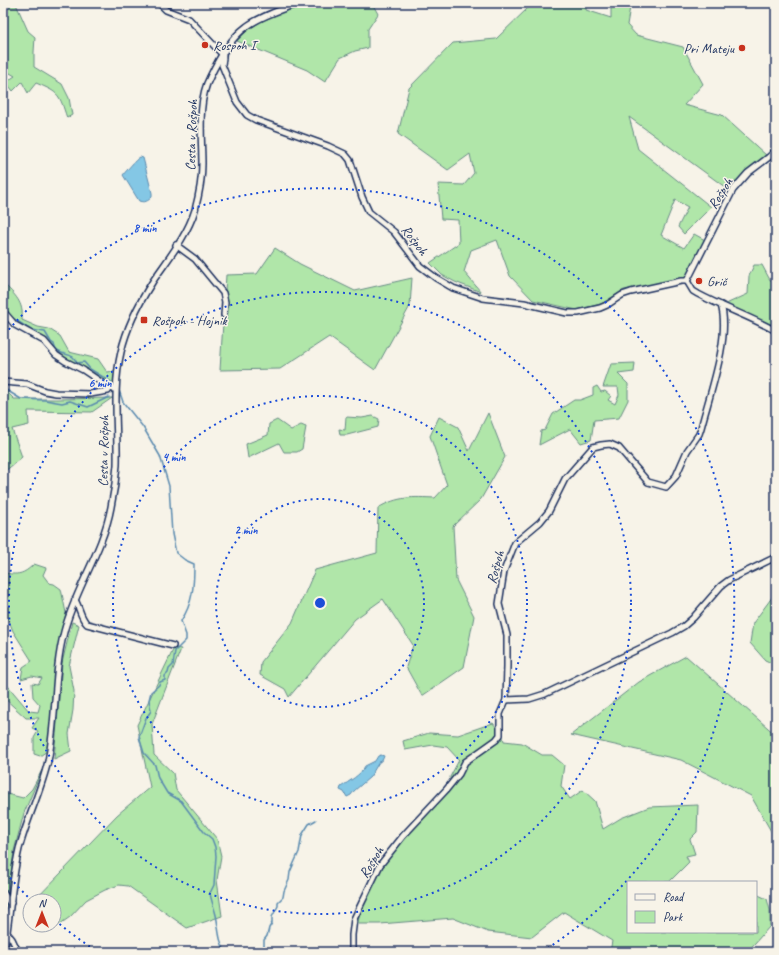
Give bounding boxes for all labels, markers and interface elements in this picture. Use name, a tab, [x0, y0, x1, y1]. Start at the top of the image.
place label: Rospoh I	[213, 37, 259, 54]
marker: Rospoh I	[200, 40, 210, 50]
place label: Pri Mateju	[683, 40, 735, 57]
marker: Pri Mateju	[737, 43, 747, 53]
street label: Cesta v Rošpoh	[182, 98, 201, 171]
street label: Rošpoh	[704, 174, 737, 212]
text: 8 min	[134, 220, 157, 236]
street label: Rošpoh	[398, 222, 432, 259]
place label: Grič	[707, 273, 729, 290]
marker: Grič	[694, 276, 704, 286]
place label: Rošpoh - Hojnik	[152, 312, 228, 329]
marker: Rošpoh - Hojnik	[139, 315, 149, 325]
text: 6 min	[88, 375, 112, 391]
street label: Cesta v Rošpoh	[94, 415, 113, 487]
text: 4 min	[163, 449, 186, 465]
text: 2 min	[235, 522, 258, 538]
street label: Rošpoh	[483, 548, 508, 586]
centre of rings	[313, 596, 327, 610]
street label: Rošpoh	[355, 843, 388, 881]
legend	[627, 881, 757, 933]
text: Road	[663, 889, 685, 905]
north arrow	[22, 893, 62, 933]
text: N	[39, 896, 48, 910]
text: Park	[663, 909, 684, 925]

